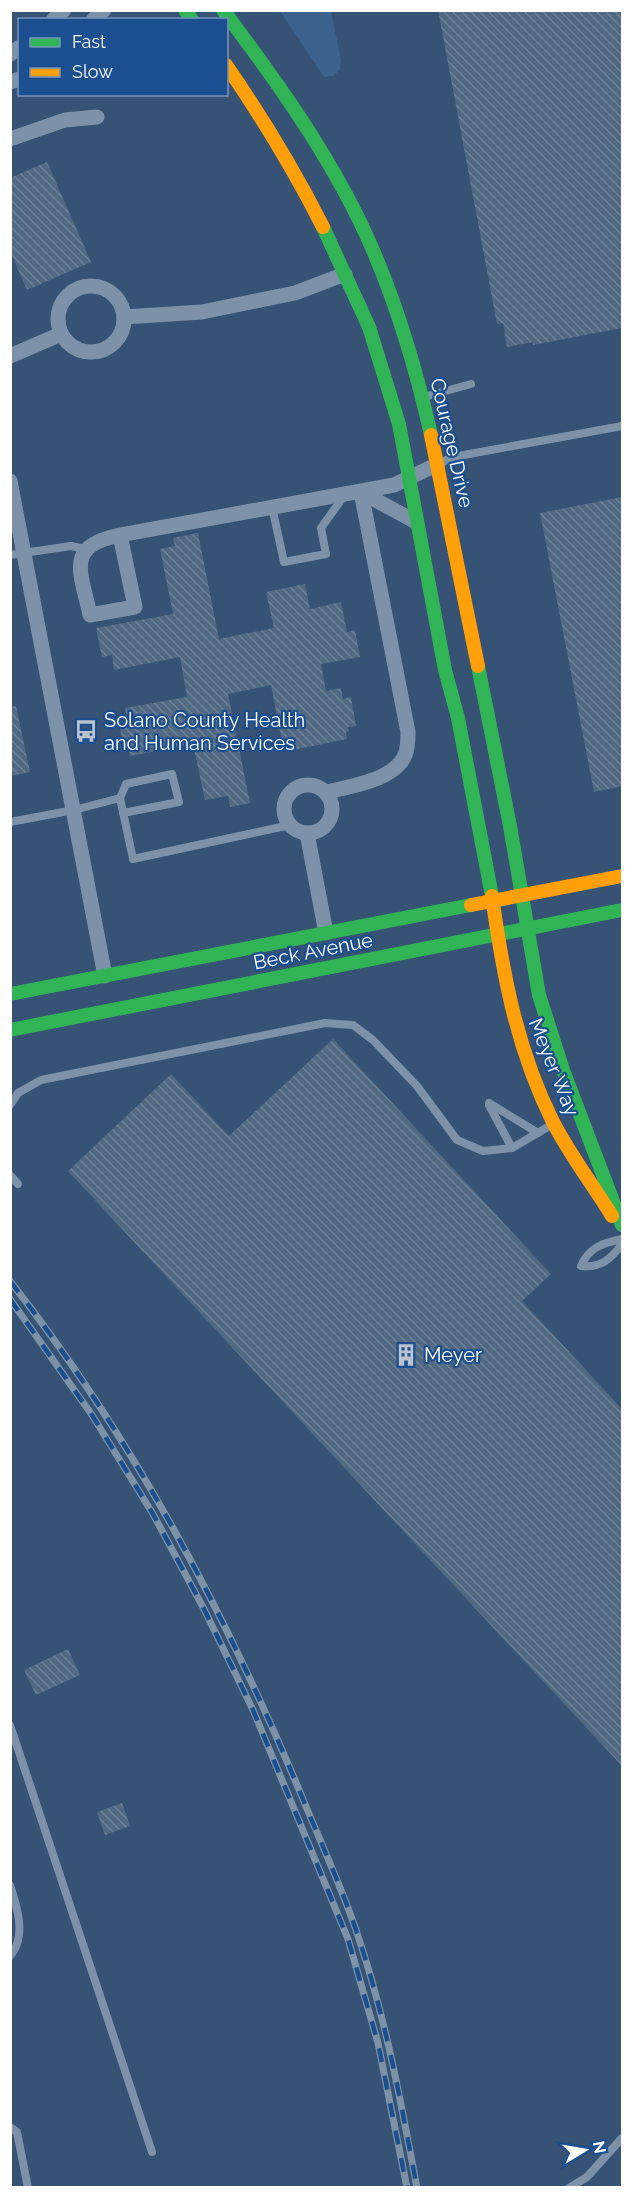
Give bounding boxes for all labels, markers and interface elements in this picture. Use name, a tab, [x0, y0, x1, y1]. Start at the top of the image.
legend	[18, 18, 228, 96]
text: Fast	[72, 31, 106, 52]
text: Slow	[72, 61, 113, 82]
street label: Courage Drive	[425, 376, 479, 510]
place label: Solano County Health and Human Services	[104, 708, 305, 755]
bus stop icon: Solano County Health and Human Services	[73, 718, 99, 744]
street label: Beck Avenue	[251, 928, 375, 974]
street label: Meyer Way	[524, 1015, 585, 1120]
building icon: Meyer	[393, 1342, 419, 1368]
place label: Meyer	[424, 1343, 482, 1367]
north arrow	[555, 2120, 615, 2180]
text: N	[589, 2139, 610, 2155]

